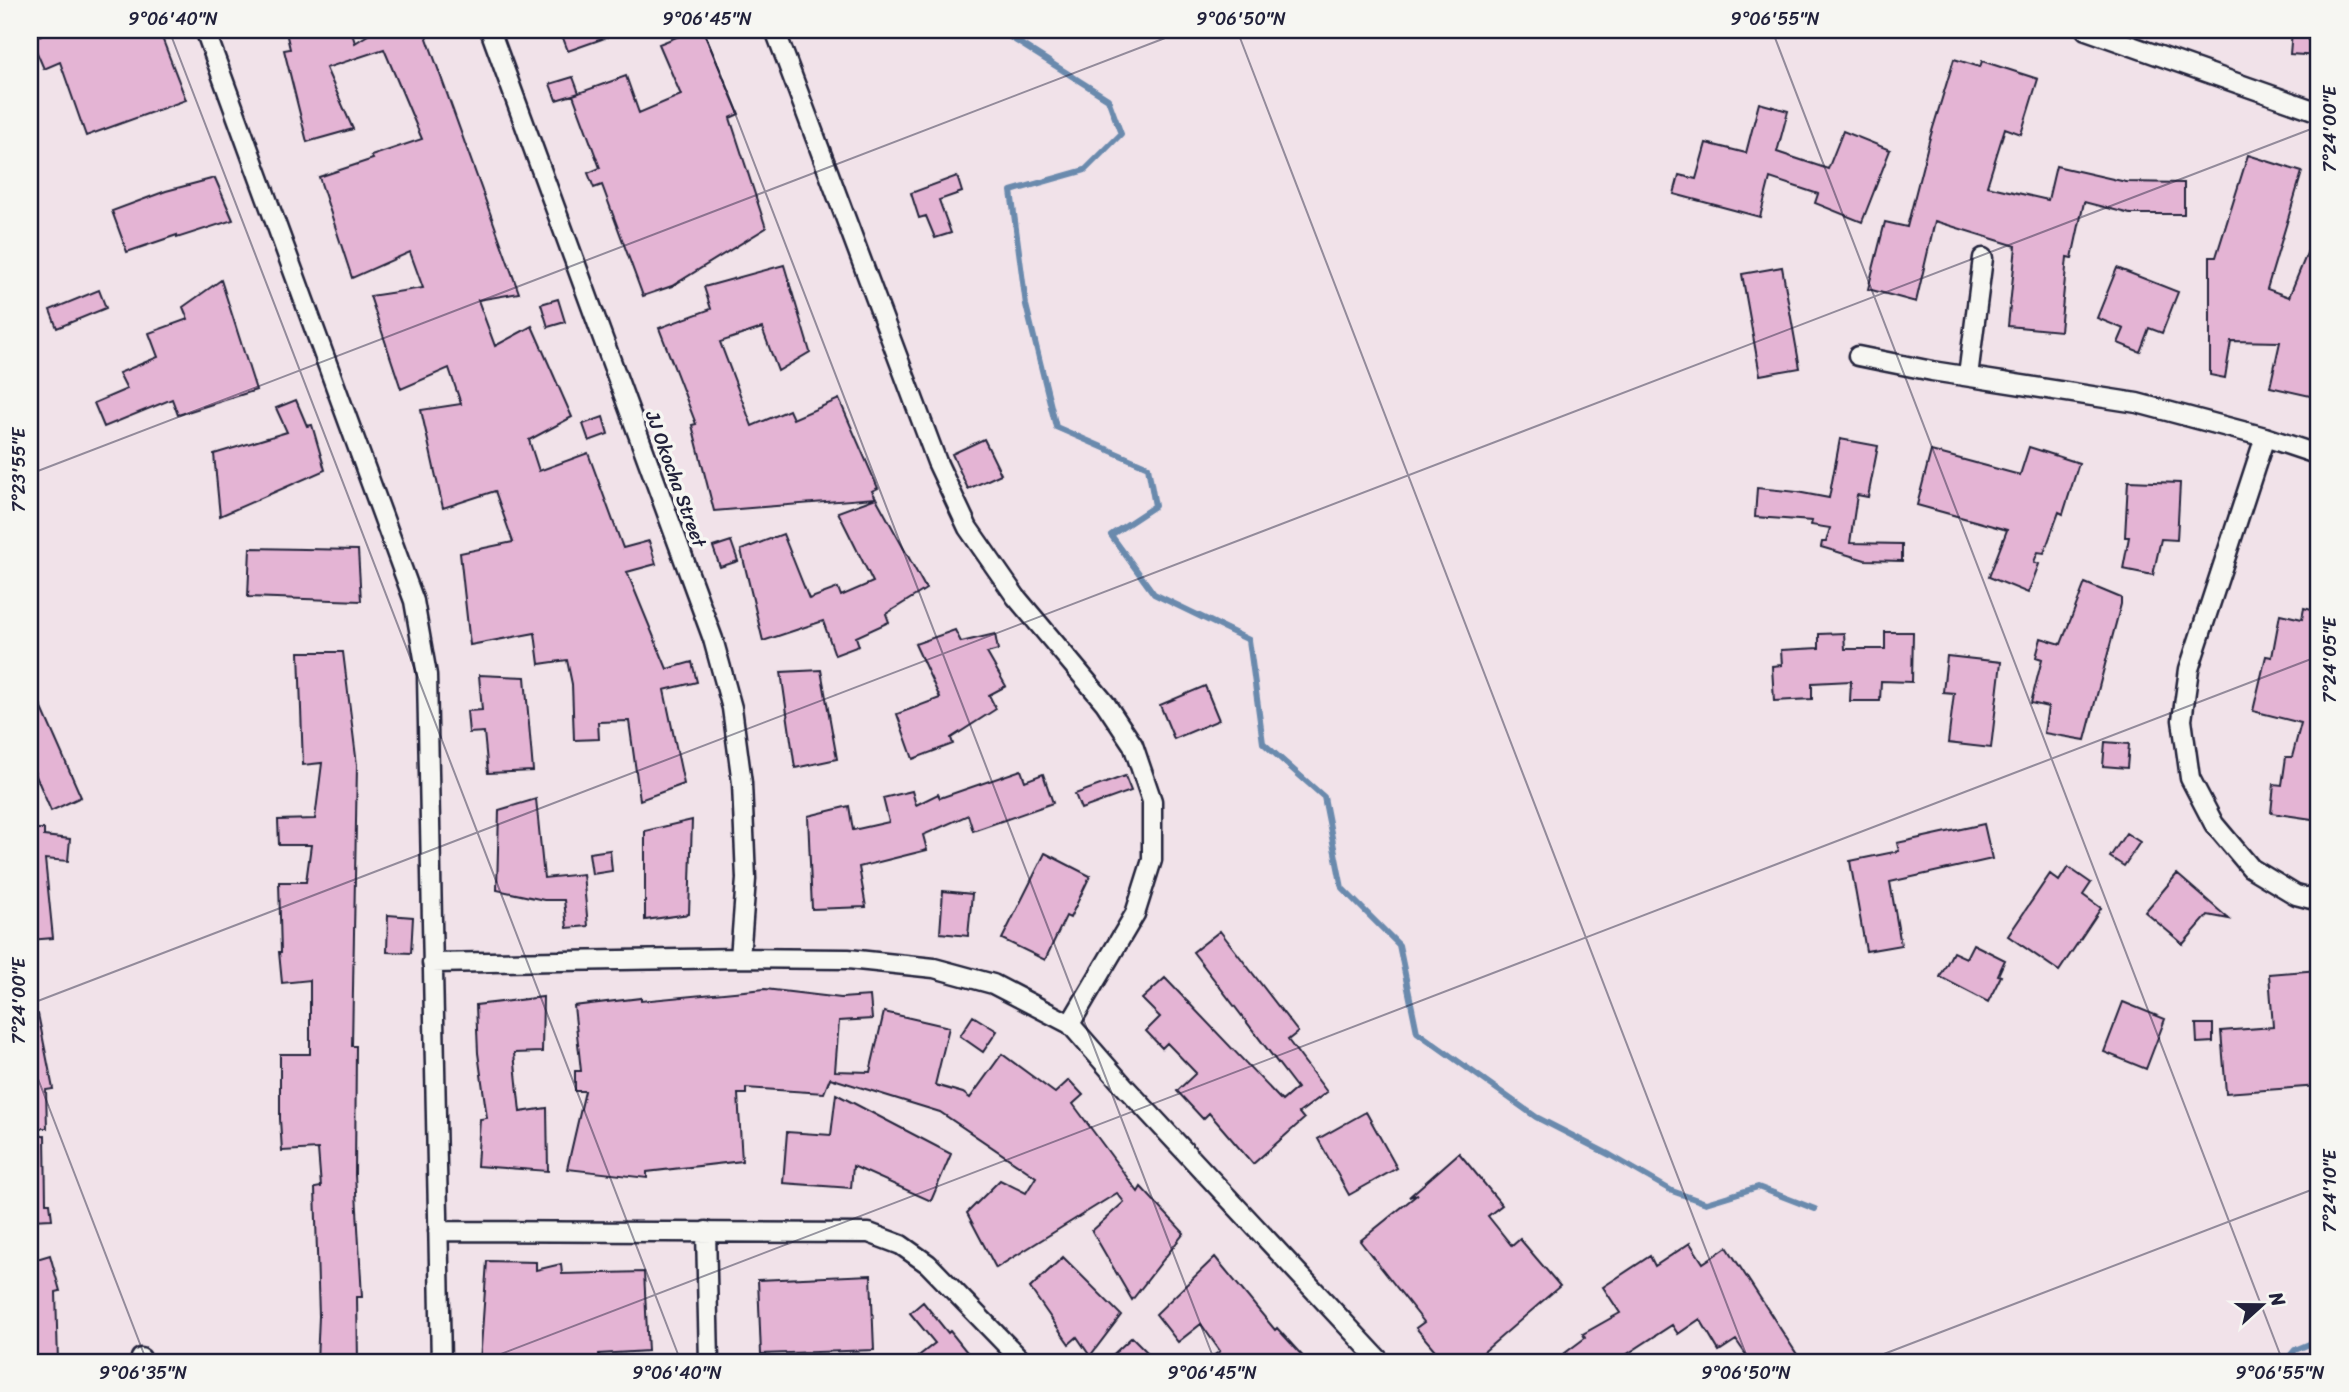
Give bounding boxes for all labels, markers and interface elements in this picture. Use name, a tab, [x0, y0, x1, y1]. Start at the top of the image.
text: 9°06'40"N	[128, 3, 218, 35]
text: 9°06'45"N	[662, 3, 752, 35]
text: 9°06'50"N	[1196, 3, 1286, 35]
text: 9°06'55"N	[1731, 3, 1820, 35]
text: 7°24'00"E	[2314, 85, 2346, 172]
street label: JJ Okocha Street	[636, 405, 716, 553]
text: 7°23'55"E	[3, 427, 35, 512]
text: 7°24'05"E	[2314, 616, 2346, 703]
text: 7°24'00"E	[3, 957, 35, 1044]
text: 7°24'10"E	[2314, 1149, 2346, 1232]
north arrow	[2226, 1270, 2296, 1340]
text: N	[2259, 1286, 2295, 1312]
text: 9°06'35"N	[99, 1357, 187, 1389]
text: 9°06'40"N	[632, 1357, 722, 1389]
text: 9°06'45"N	[1167, 1357, 1257, 1389]
text: 9°06'50"N	[1701, 1357, 1791, 1389]
text: 9°06'55"N	[2236, 1357, 2325, 1389]

